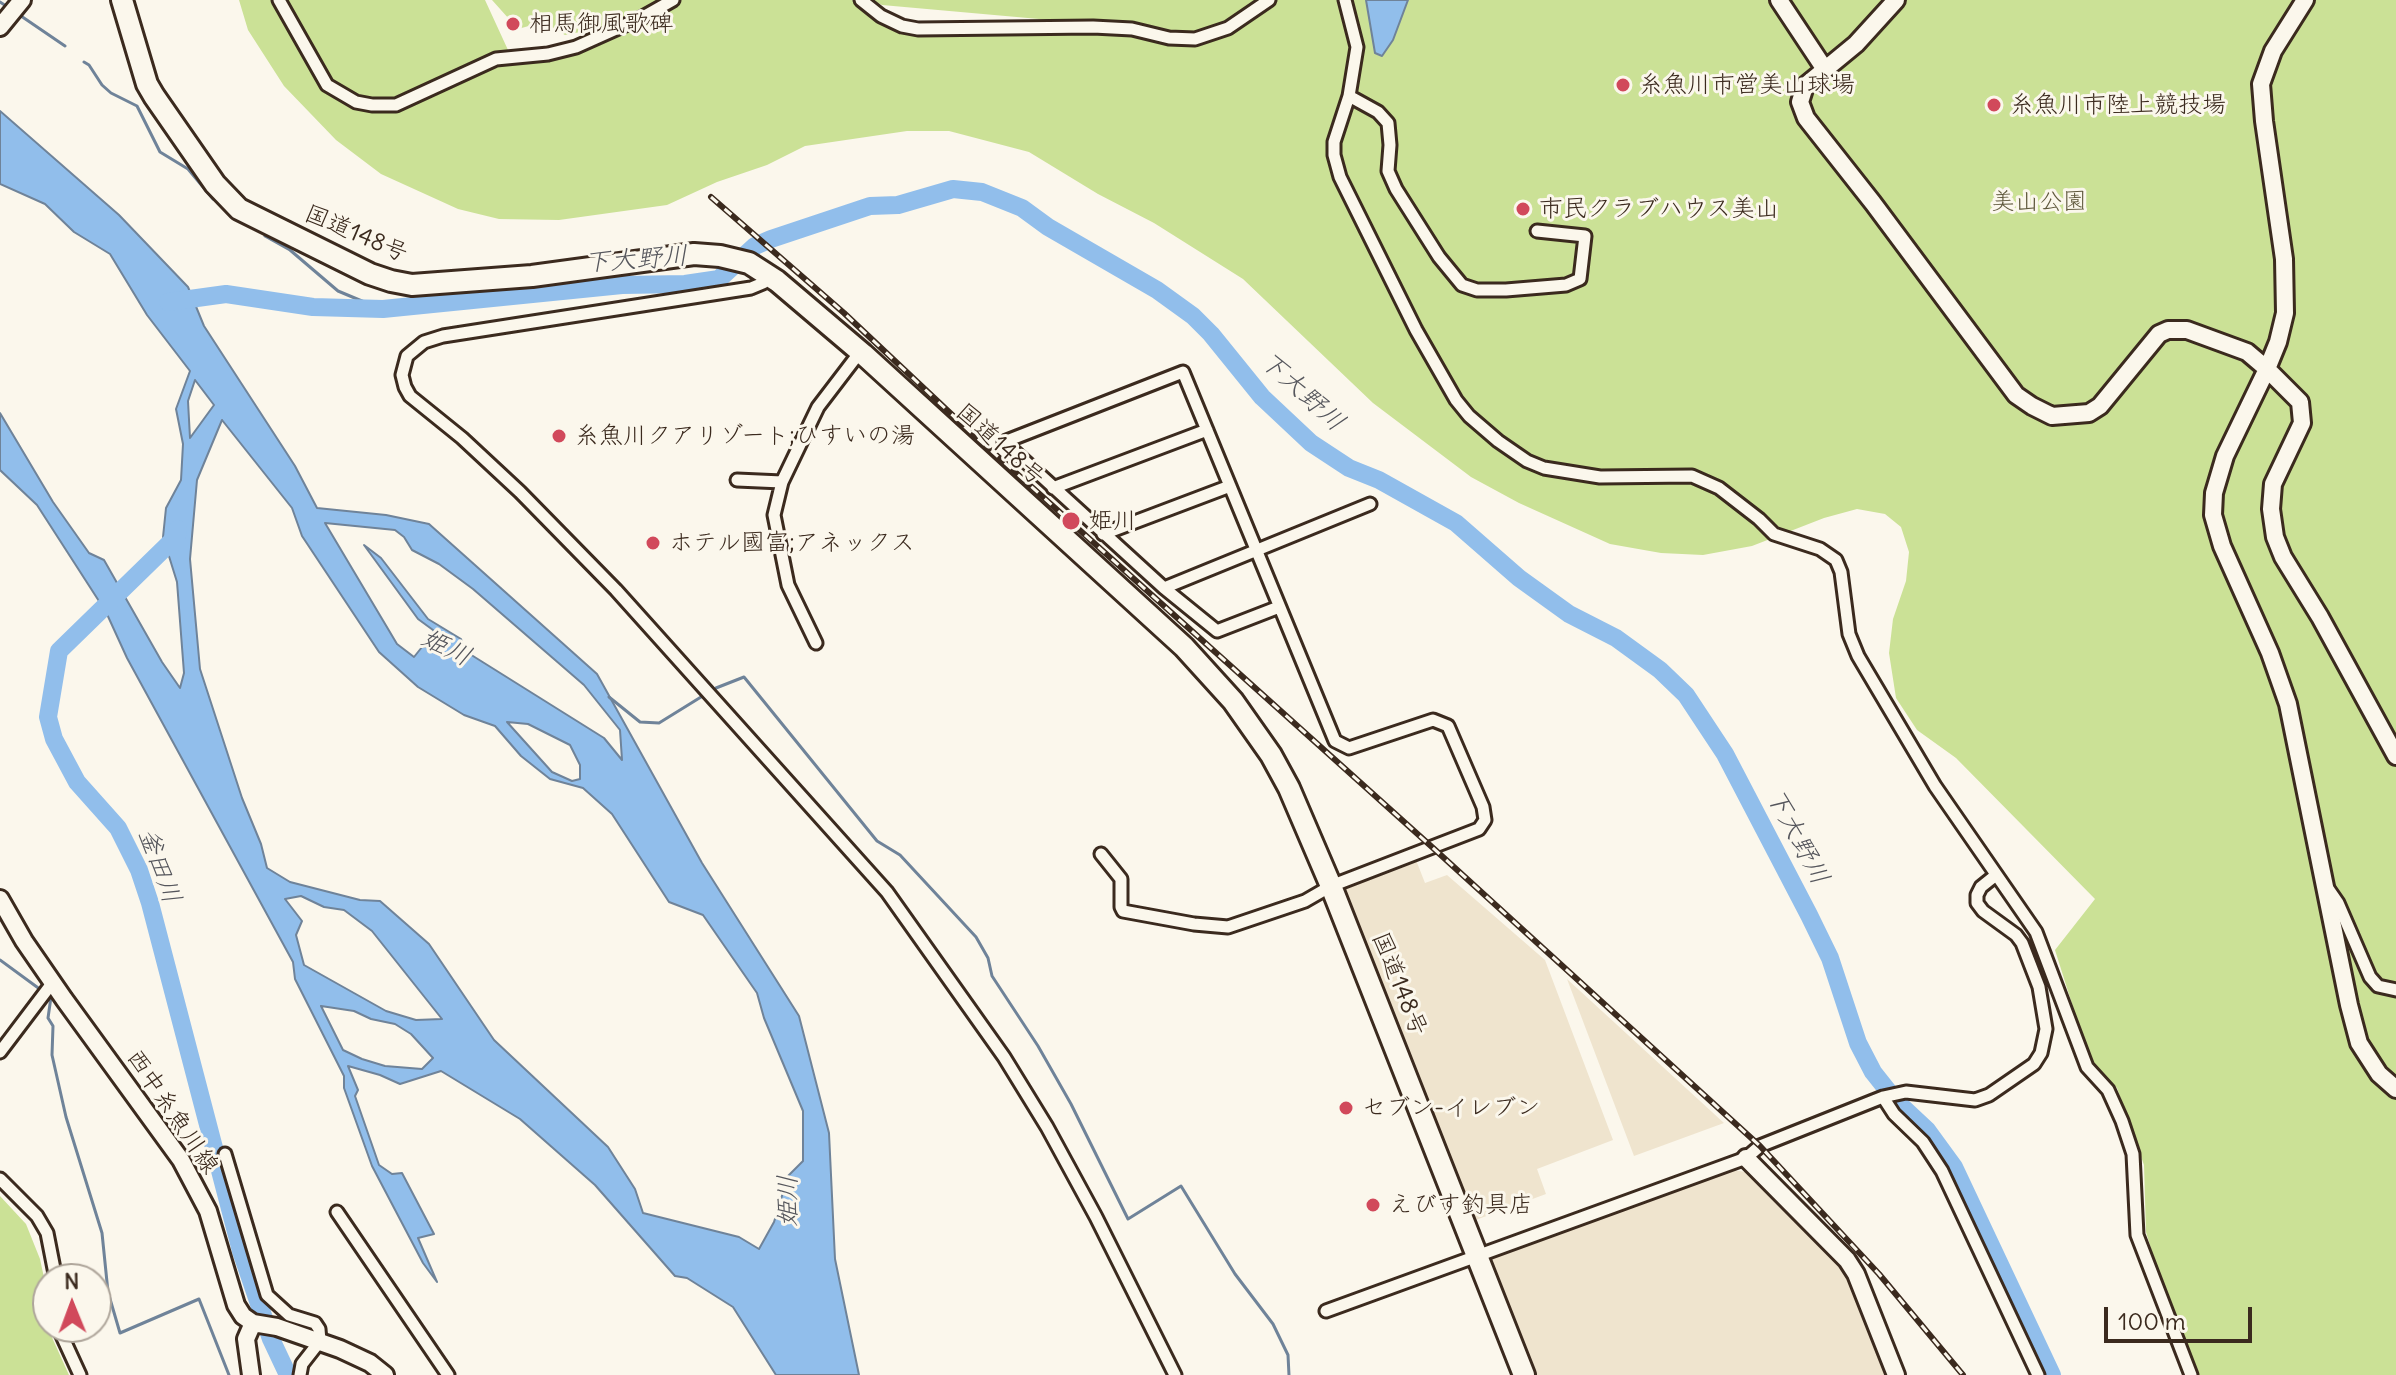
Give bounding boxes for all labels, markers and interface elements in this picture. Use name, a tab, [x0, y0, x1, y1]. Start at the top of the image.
place label: 相馬御風歌碑	[529, 10, 673, 38]
marker: 相馬御風歌碑	[504, 15, 522, 33]
place label: 糸魚川市営美山球場	[1639, 71, 1855, 99]
marker: 糸魚川市営美山球場	[1614, 76, 1632, 94]
place label: 糸魚川市陸上競技場	[2010, 91, 2226, 119]
marker: 糸魚川市陸上競技場	[1985, 96, 2003, 114]
park label: 美山公園	[1991, 188, 2087, 216]
place label: 市民クラブハウス美山	[1539, 195, 1779, 223]
street label: 国道148号	[300, 199, 412, 269]
marker: 市民クラブハウス美山	[1514, 200, 1532, 218]
water label: 下大野川	[583, 241, 689, 279]
water label: 下大野川	[1253, 346, 1351, 438]
street label: 国道148号	[950, 398, 1050, 492]
place label: 糸魚川クアリゾート;ひすいの湯	[575, 422, 915, 450]
marker: 糸魚川クアリゾート;ひすいの湯	[550, 427, 568, 445]
place label: 姫川	[1089, 507, 1137, 535]
marker: 姫川	[1060, 510, 1082, 532]
place label: ホテル國富;アネックス	[669, 529, 915, 557]
marker: ホテル國富;アネックス	[644, 534, 662, 552]
water label: 姫川	[416, 623, 476, 673]
water label: 下大野川	[1759, 784, 1835, 890]
water label: 釜田川	[131, 824, 187, 908]
street label: 国道148号	[1365, 928, 1433, 1040]
street label: 西中糸魚川線	[120, 1044, 224, 1180]
place label: セブン-イレブン	[1362, 1094, 1540, 1122]
marker: セブン-イレブン	[1337, 1099, 1355, 1117]
water label: 姫川	[773, 1175, 805, 1227]
place label: えびす釣具店	[1389, 1191, 1533, 1219]
marker: えびす釣具店	[1364, 1196, 1382, 1214]
north arrow	[32, 1263, 112, 1343]
text: N	[64, 1267, 79, 1295]
scale bar	[2108, 1291, 2256, 1341]
text: 100 m	[2118, 1306, 2186, 1336]

